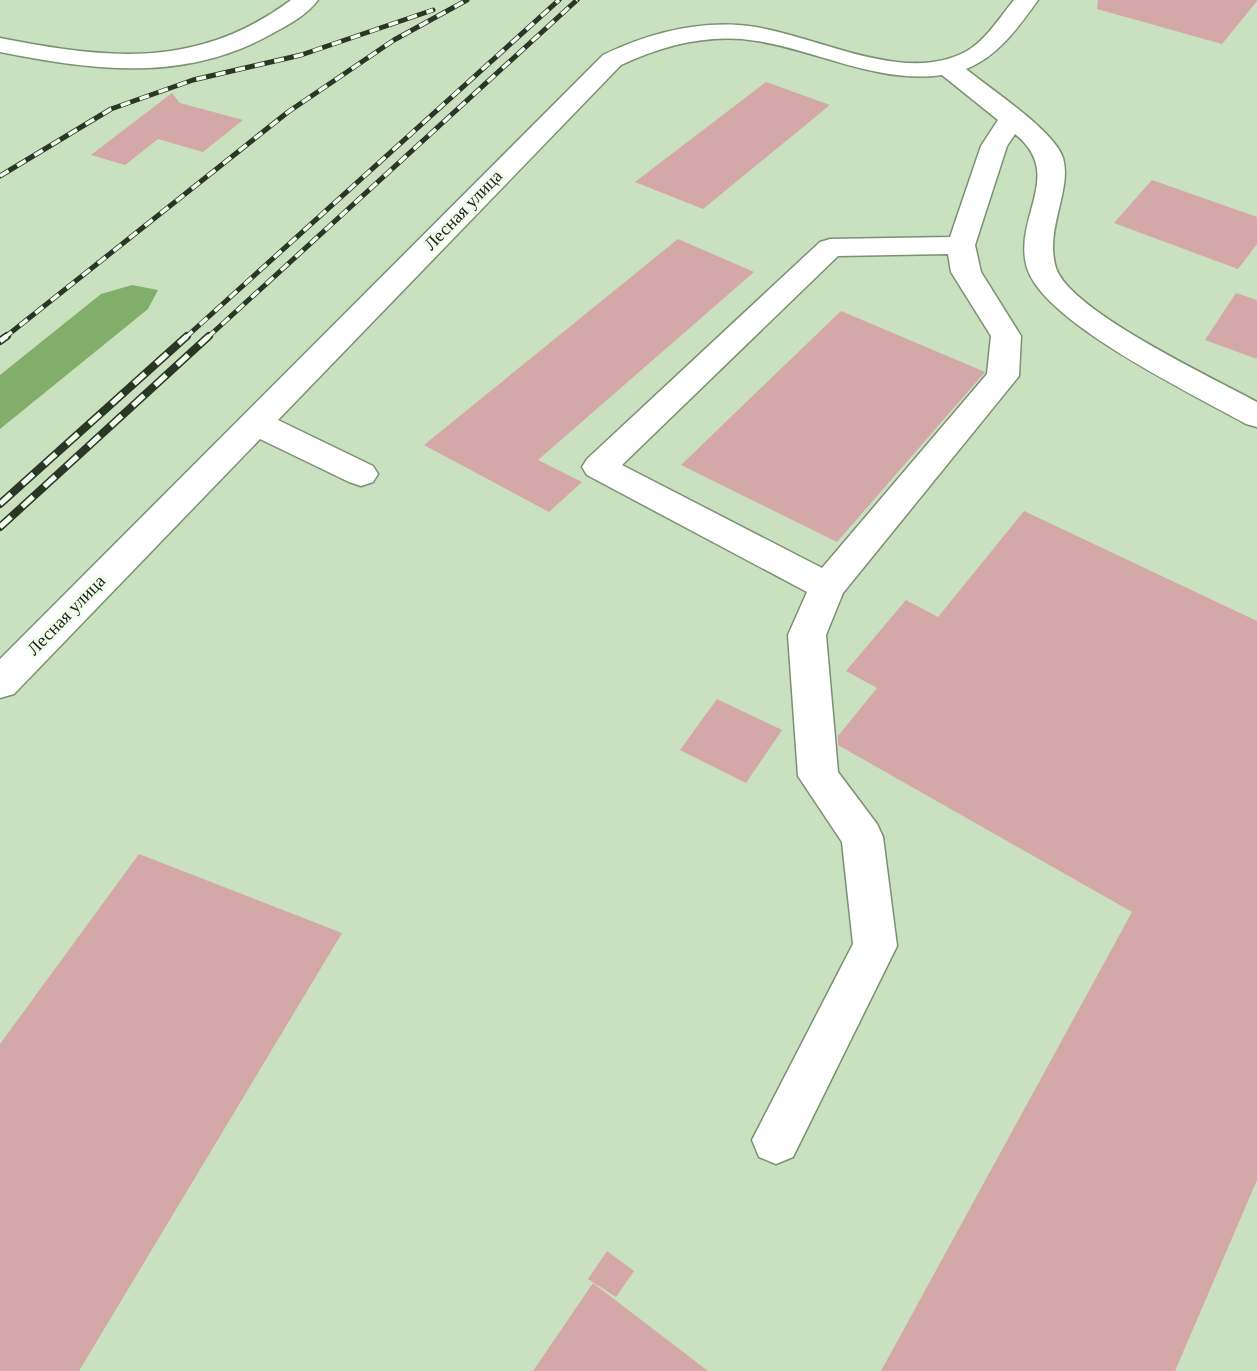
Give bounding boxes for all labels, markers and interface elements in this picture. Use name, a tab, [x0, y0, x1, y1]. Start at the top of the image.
street label: Лесная улица	[420, 166, 506, 254]
street label: Лесная улица	[23, 571, 109, 659]

